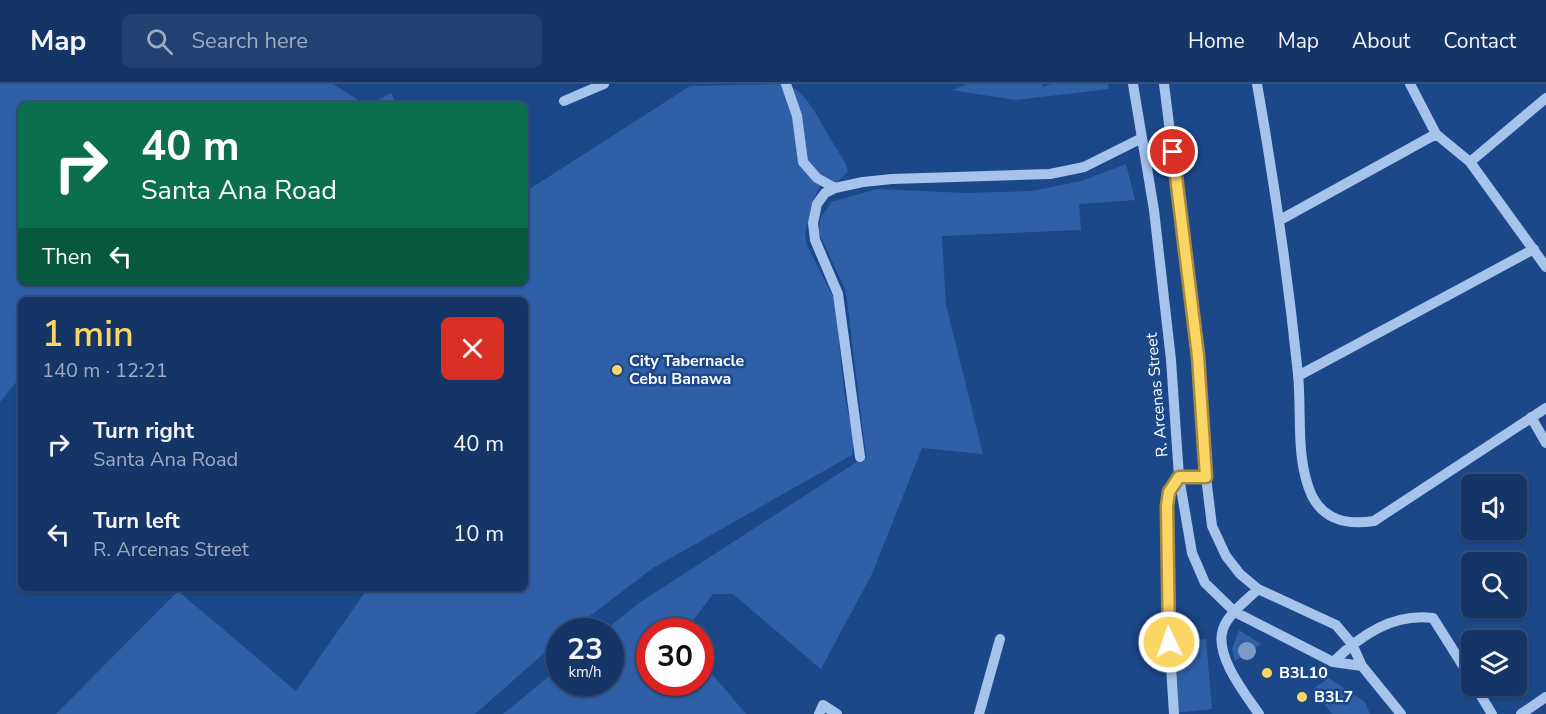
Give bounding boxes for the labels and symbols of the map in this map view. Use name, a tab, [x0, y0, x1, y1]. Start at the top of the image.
pin	[1147, 126, 1198, 177]
street label: R. Arcenas Street	[1141, 332, 1173, 458]
place label: City Tabernacle Cebu Banawa	[629, 350, 745, 390]
marker: City Tabernacle Cebu Banawa	[610, 363, 624, 377]
position arrow	[1137, 610, 1201, 674]
speed limit sign: 30	[636, 618, 714, 696]
place label: B3L10	[1279, 662, 1328, 684]
marker: B3L10	[1260, 666, 1274, 680]
place label: B3L7	[1314, 686, 1353, 708]
marker: B3L7	[1295, 690, 1309, 704]

